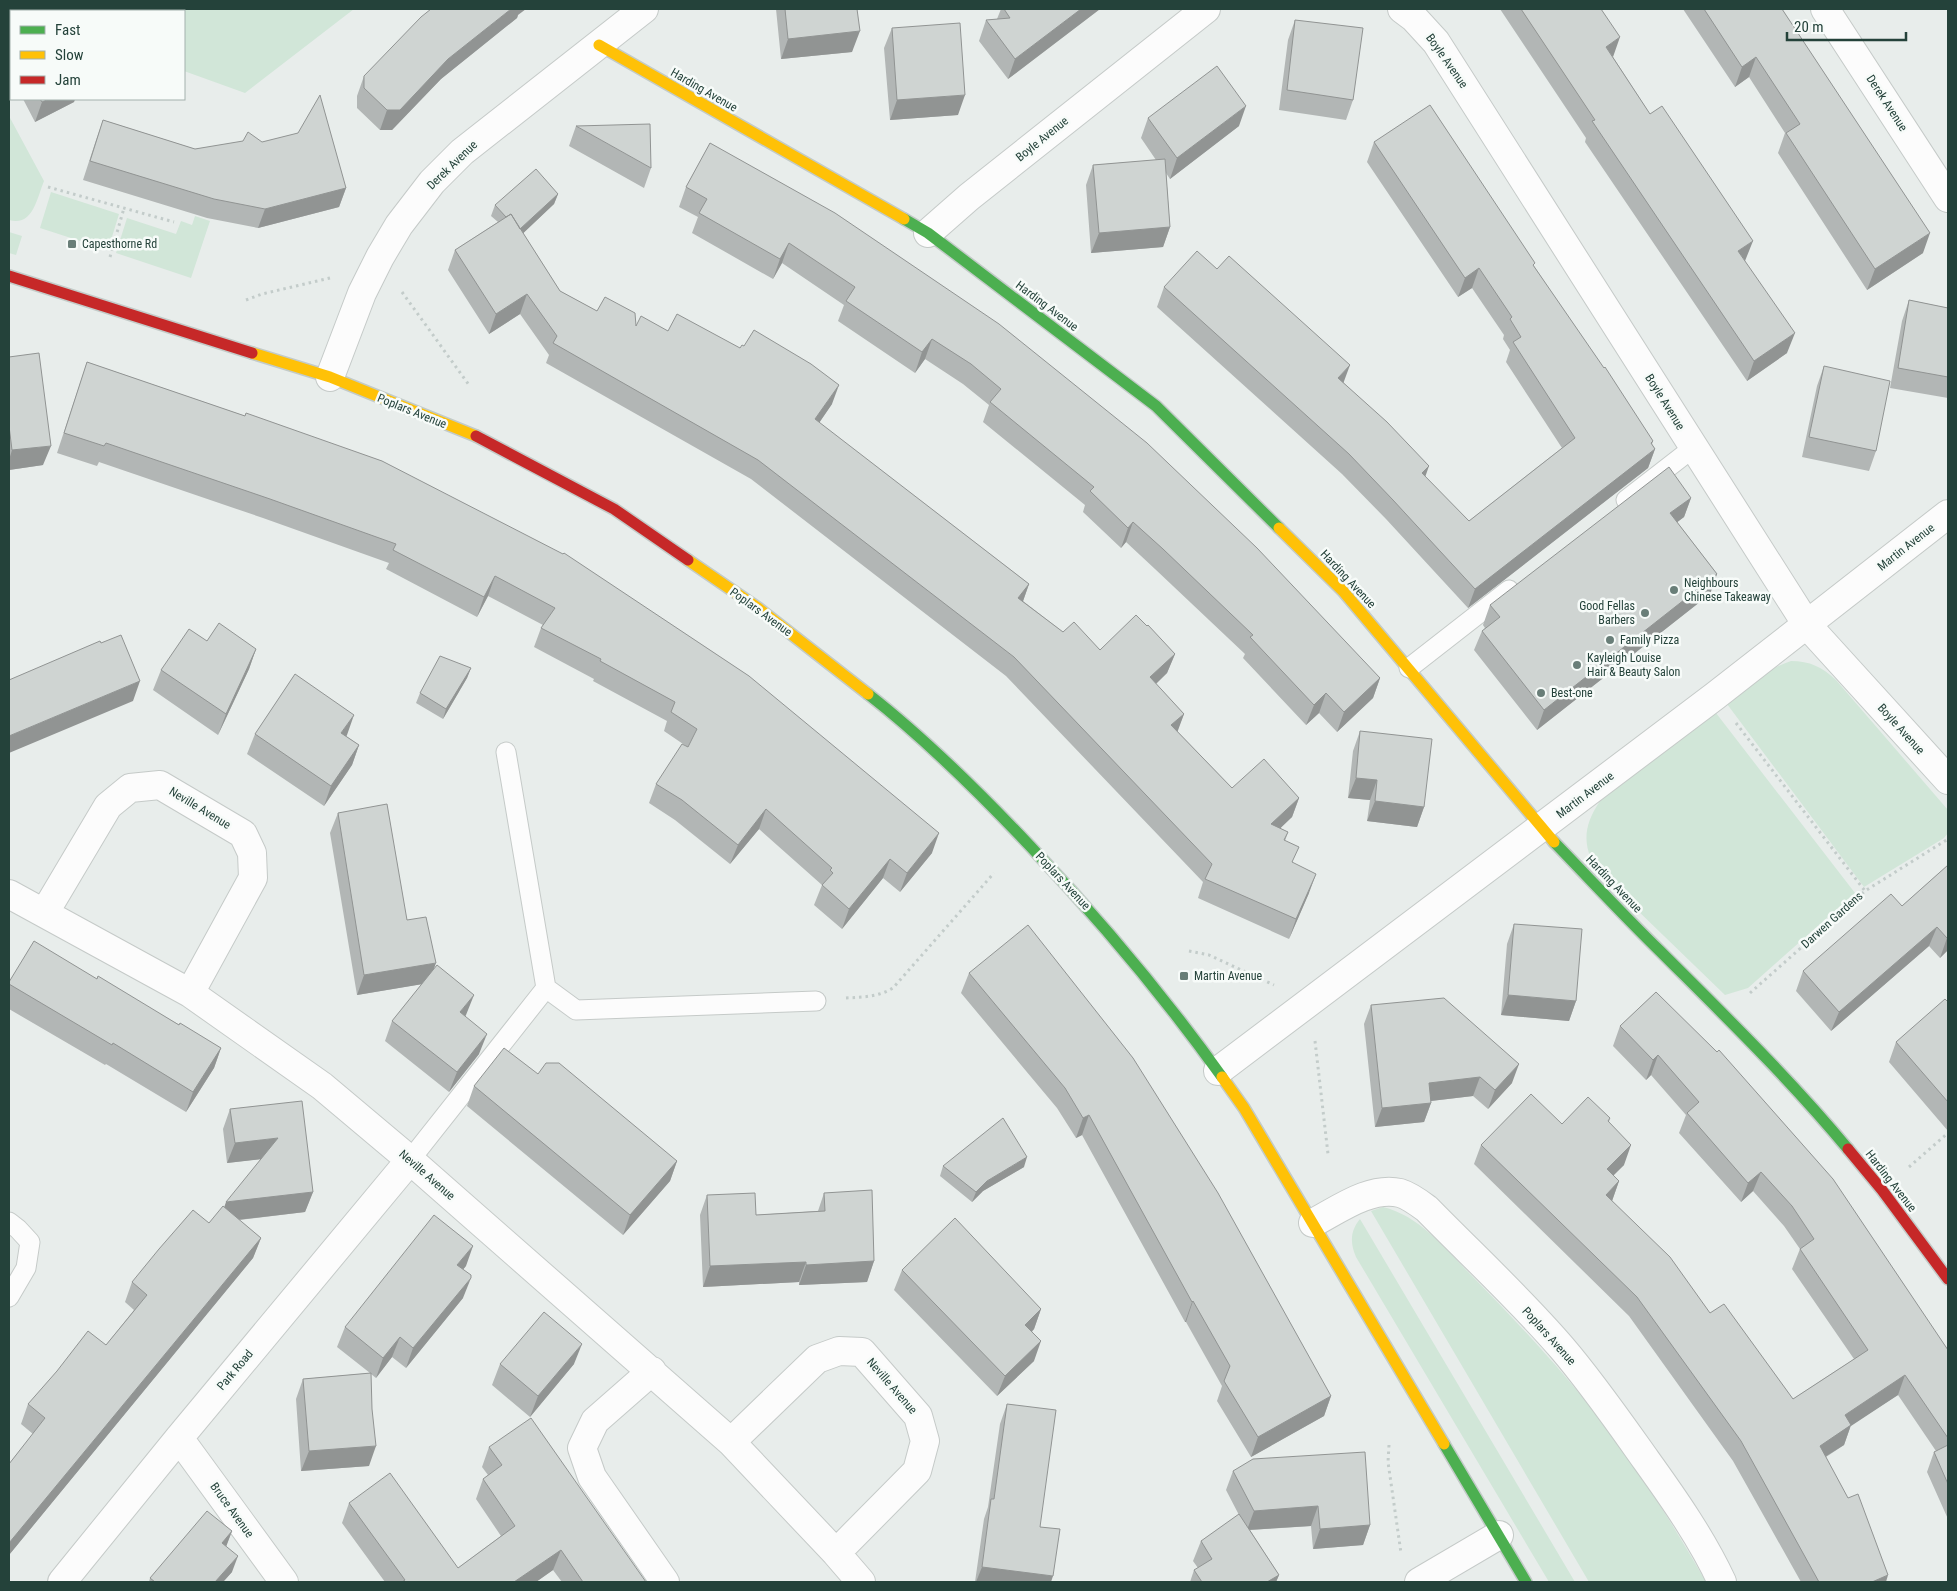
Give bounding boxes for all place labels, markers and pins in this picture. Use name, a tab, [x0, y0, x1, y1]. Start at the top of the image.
place label: Capesthorne Rd	[82, 237, 157, 251]
marker: Capesthorne Rd	[66, 238, 78, 250]
place label: Neighbours Chinese Takeaway	[1684, 576, 1771, 604]
marker: Neighbours Chinese Takeaway	[1668, 584, 1680, 596]
place label: Good Fellas Barbers	[1579, 599, 1635, 627]
marker: Good Fellas Barbers	[1639, 607, 1651, 619]
place label: Family Pizza	[1620, 633, 1680, 647]
marker: Family Pizza	[1604, 634, 1616, 646]
place label: Kayleigh Louise Hair & Beauty Salon	[1587, 651, 1680, 679]
marker: Kayleigh Louise Hair & Beauty Salon	[1571, 659, 1583, 671]
place label: Best-one	[1551, 686, 1593, 700]
marker: Best-one	[1535, 687, 1547, 699]
place label: Martin Avenue	[1194, 969, 1263, 983]
marker: Martin Avenue	[1178, 970, 1190, 982]

